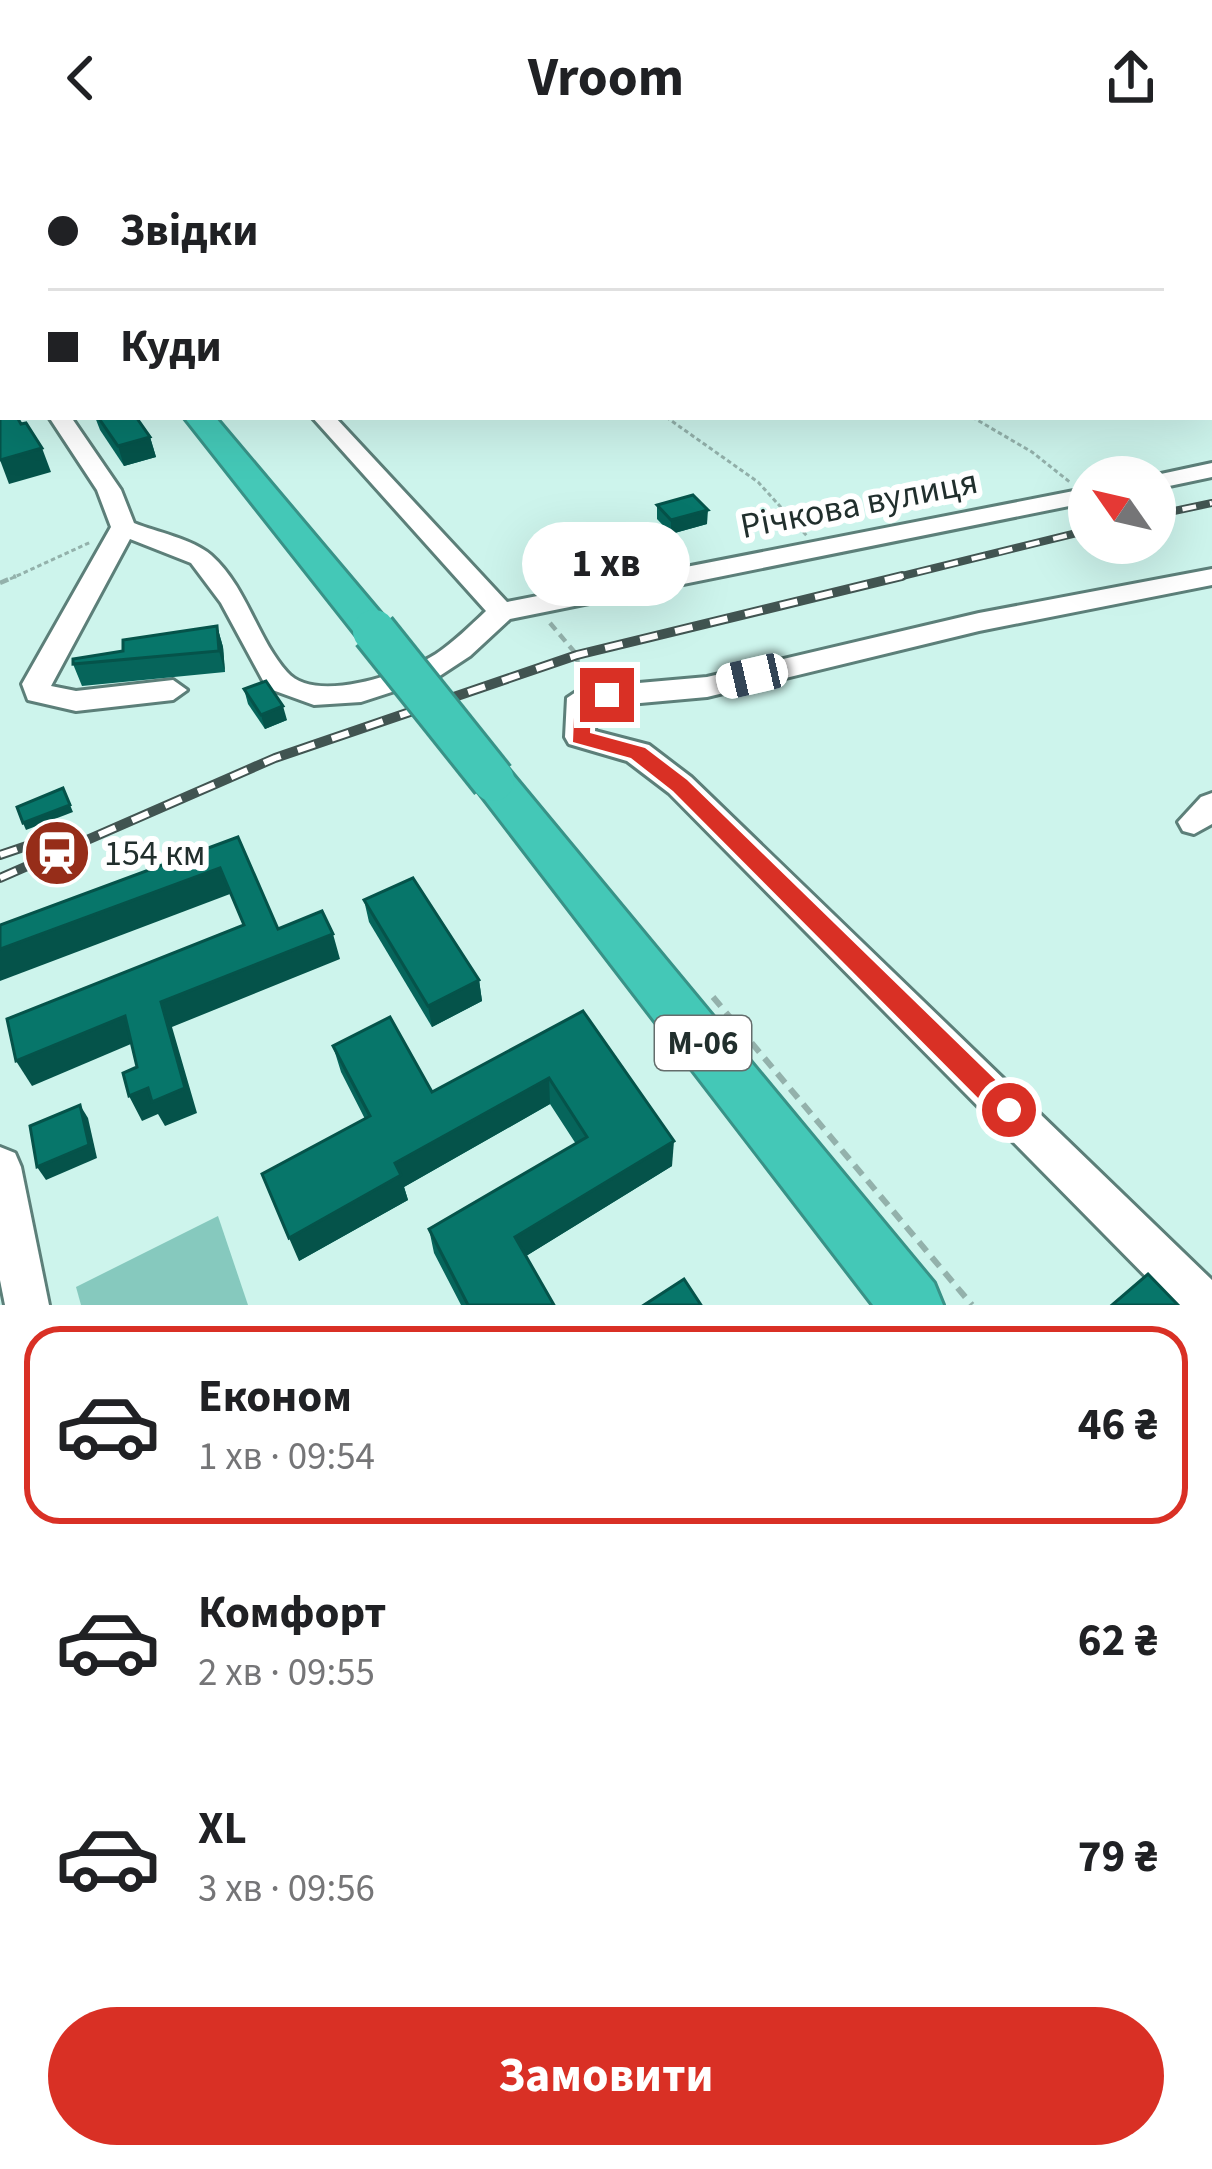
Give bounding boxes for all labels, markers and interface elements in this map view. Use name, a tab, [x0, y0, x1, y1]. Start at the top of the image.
text: Vroom	[528, 40, 684, 117]
icon: back	[48, 45, 114, 111]
icon: share	[1098, 45, 1164, 111]
text: Звідки	[120, 199, 258, 263]
text: Куди	[120, 315, 222, 379]
street label: Річкова вулиця	[736, 456, 982, 552]
north arrow	[1068, 456, 1176, 564]
map controls	[1068, 456, 1176, 564]
callout: 1 хв	[523, 521, 691, 605]
text: 1 хв	[571, 536, 641, 592]
car	[713, 650, 791, 702]
route end	[580, 668, 634, 722]
station icon: 154 км	[22, 818, 92, 888]
place label: 154 км	[104, 828, 205, 879]
road number: М-06	[655, 1016, 751, 1070]
route start	[982, 1083, 1036, 1137]
text: Економ	[198, 1365, 352, 1429]
icon: car	[54, 1371, 162, 1479]
text: 46 ₴	[1078, 1393, 1158, 1457]
text: 1 хв · 09:54	[198, 1429, 375, 1485]
text: Комфорт	[198, 1581, 386, 1645]
icon: car	[54, 1587, 162, 1695]
text: 62 ₴	[1078, 1609, 1158, 1673]
text: 2 хв · 09:55	[198, 1645, 375, 1701]
text: XL	[198, 1797, 247, 1861]
icon: car	[54, 1803, 162, 1911]
text: 79 ₴	[1078, 1825, 1158, 1889]
text: 3 хв · 09:56	[198, 1861, 375, 1917]
button: Замовити	[48, 2007, 1164, 2145]

